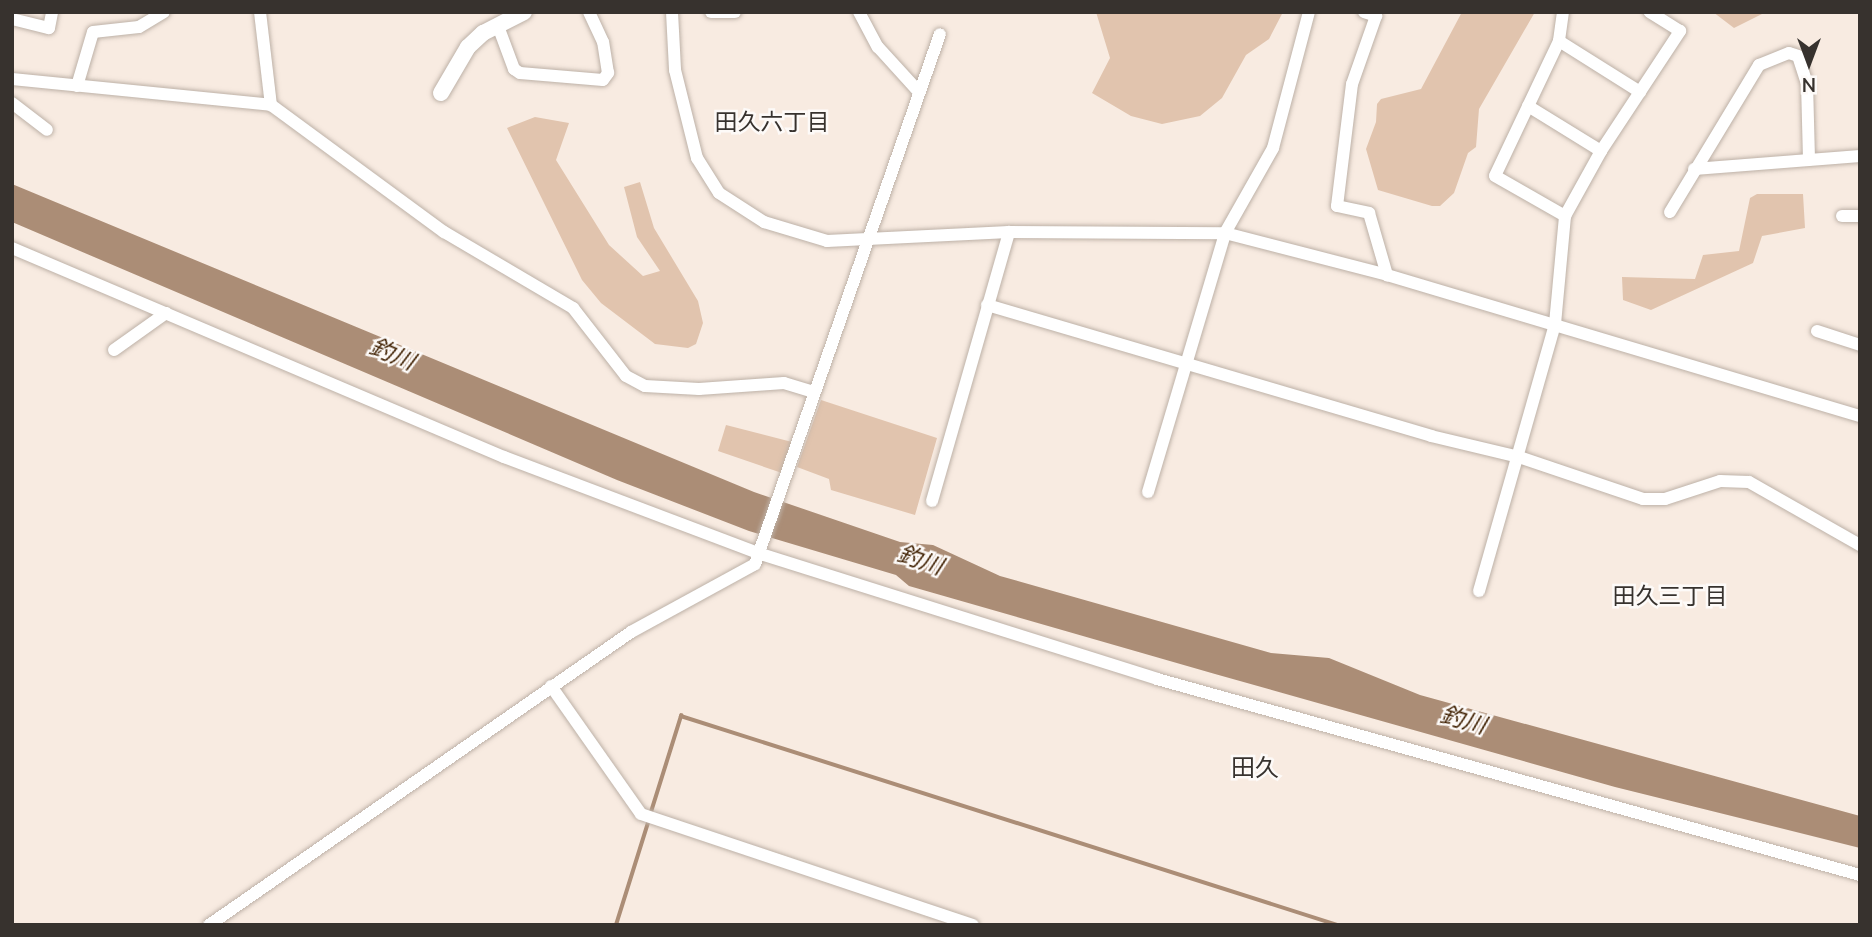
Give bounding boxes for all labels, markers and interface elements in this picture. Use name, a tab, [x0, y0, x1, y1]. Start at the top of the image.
north arrow	[1774, 28, 1844, 98]
text: N	[1802, 71, 1816, 97]
district label: 田久六丁目	[715, 109, 829, 137]
water label: 釣川	[365, 333, 419, 377]
water label: 釣川	[894, 540, 946, 582]
district label: 田久三丁目	[1613, 583, 1727, 611]
water label: 釣川	[1437, 701, 1489, 741]
district label: 田久	[1231, 755, 1279, 783]

